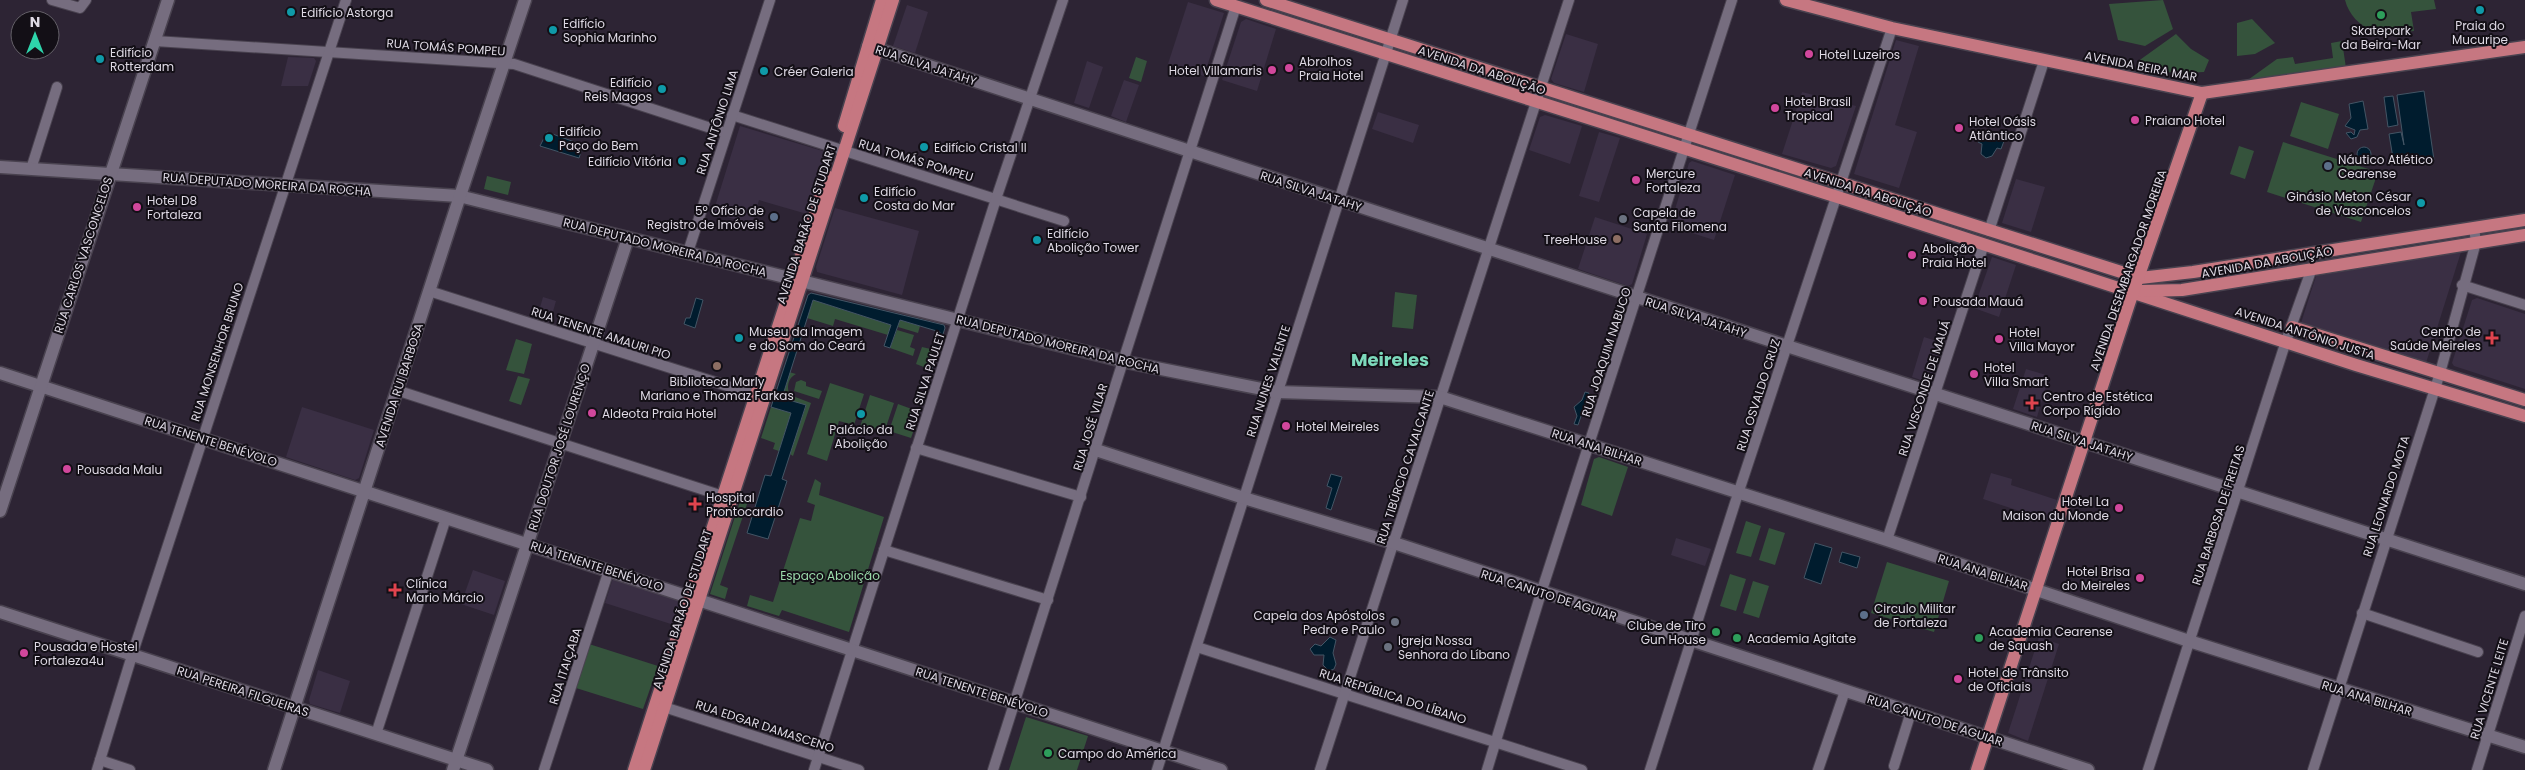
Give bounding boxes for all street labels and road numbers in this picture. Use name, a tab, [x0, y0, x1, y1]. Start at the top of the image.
street label: RUA TOMÁS POMPEU	[386, 34, 506, 60]
street label: RUA SILVA JATAHY	[873, 41, 979, 89]
street label: AVENIDA DA ABOLIÇÃO	[1416, 41, 1548, 99]
street label: AVENIDA BEIRA MAR	[2083, 47, 2199, 85]
street label: RUA ANTÔNIO LIMA	[692, 67, 742, 177]
street label: RUA TOMÁS POMPEU	[857, 134, 975, 186]
street label: AVENIDA BARÃO DE STUDART	[772, 142, 840, 306]
street label: AVENIDA DA ABOLIÇÃO	[1802, 163, 1934, 221]
street label: RUA SILVA JATAHY	[1258, 167, 1364, 215]
street label: AVENIDA DESEMBARGADOR MOREIRA	[2085, 167, 2171, 373]
street label: RUA DEPUTADO MOREIRA DA ROCHA	[162, 168, 372, 200]
street label: RUA CARLOS VASCONCELOS	[50, 175, 116, 335]
street label: RUA DEPUTADO MOREIRA DA ROCHA	[562, 213, 768, 281]
street label: AVENIDA DA ABOLIÇÃO	[2200, 242, 2334, 282]
street label: RUA MONSENHOR BRUNO	[186, 280, 248, 424]
street label: RUA JOAQUIM NABUCO	[1577, 285, 1635, 419]
street label: RUA SILVA JATAHY	[1643, 293, 1749, 341]
street label: RUA TENENTE AMAURI PIO	[529, 302, 673, 364]
street label: AVENIDA ANTÔNIO JUSTA	[2233, 302, 2377, 364]
street label: RUA DEPUTADO MOREIRA DA ROCHA	[955, 310, 1161, 378]
street label: RUA VISCONDE DE MAUÁ	[1894, 318, 1954, 458]
street label: AVENIDA RUI BARBOSA	[371, 321, 427, 449]
street label: RUA NUNES VALENTE	[1242, 323, 1294, 439]
street label: RUA SILVA PAULET	[901, 329, 949, 432]
street label: RUA OSVALDO CRUZ	[1732, 337, 1784, 453]
street label: RUA DOUTOR JOSÉ LOURENÇO	[524, 361, 594, 533]
street label: RUA JOSÉ VILAR	[1069, 381, 1111, 473]
street label: RUA TIBÚRCIO CAVALCANTE	[1372, 388, 1438, 546]
street label: RUA TENENTE BENÉVOLO	[143, 412, 279, 470]
street label: RUA SILVA JATAHY	[2029, 417, 2135, 465]
street label: RUA ANA BILHAR	[1550, 424, 1644, 470]
street label: RUA LEONARDO MOTA	[2358, 433, 2414, 559]
street label: RUA BARBOSA DE FREITAS	[2187, 443, 2249, 587]
street label: AVENIDA BARÃO DE STUDART	[648, 527, 716, 691]
street label: RUA TENENTE BENÉVOLO	[529, 537, 665, 595]
street label: RUA ANA BILHAR	[1936, 549, 2030, 595]
street label: RUA CANUTO DE AGUIAR	[1479, 565, 1619, 625]
street label: RUA ITAIÇABA	[545, 625, 585, 707]
street label: RUA VICENTE LEITE	[2466, 637, 2512, 741]
street label: RUA PEREIRA FILGUEIRAS	[175, 662, 311, 720]
street label: RUA TENENTE BENÉVOLO	[914, 663, 1050, 721]
street label: RUA REPÚBLICA DO LÍBANO	[1317, 664, 1469, 728]
street label: RUA ANA BILHAR	[2320, 676, 2414, 720]
street label: RUA CANUTO DE AGUIAR	[1865, 690, 2005, 750]
street label: RUA EDGAR DAMASCENO	[694, 696, 836, 756]

